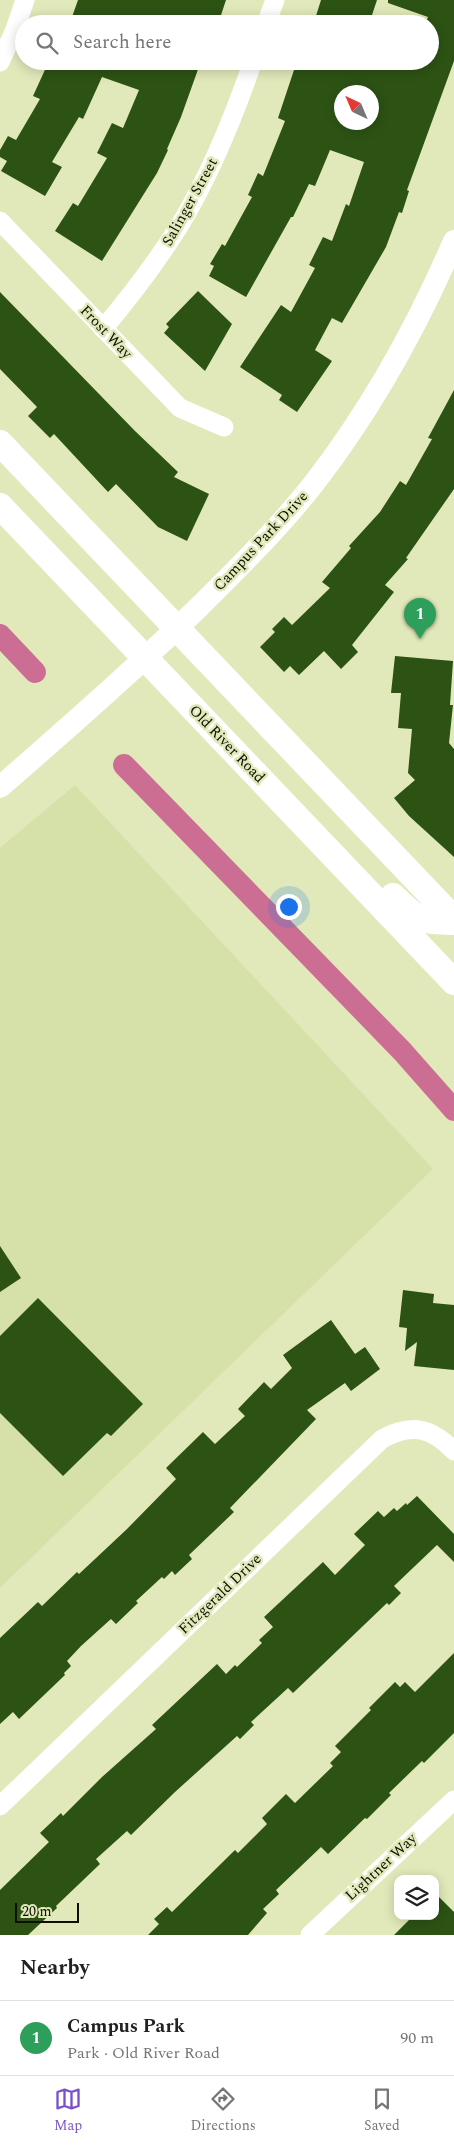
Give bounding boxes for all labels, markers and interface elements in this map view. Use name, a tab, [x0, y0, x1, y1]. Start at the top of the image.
search box	[15, 15, 439, 70]
text: Search here	[73, 28, 172, 57]
icon: search	[33, 29, 61, 57]
north arrow	[334, 85, 379, 130]
street label: Salinger Street	[156, 154, 224, 250]
street label: Frost Way	[74, 300, 138, 365]
street label: Campus Park Drive	[208, 486, 314, 596]
pin: 1	[404, 598, 436, 639]
street label: Old River Road	[184, 700, 270, 788]
your location	[276, 894, 302, 920]
street label: Fitzgerald Drive	[173, 1548, 267, 1640]
street label: Lightner Way	[340, 1827, 423, 1906]
map controls	[394, 1875, 439, 1920]
button: layers	[394, 1875, 439, 1920]
scale bar	[15, 1900, 79, 1923]
text: 20 m	[22, 1901, 52, 1922]
text: Nearby	[20, 1952, 90, 1984]
text: Campus Park	[67, 2012, 185, 2041]
text: 1	[32, 2026, 40, 2050]
text: 90 m	[400, 2026, 434, 2050]
text: Park · Old River Road	[67, 2041, 220, 2065]
tab: Map	[54, 2085, 82, 2136]
tab: Directions	[190, 2085, 256, 2136]
tab: Saved	[364, 2085, 400, 2136]

